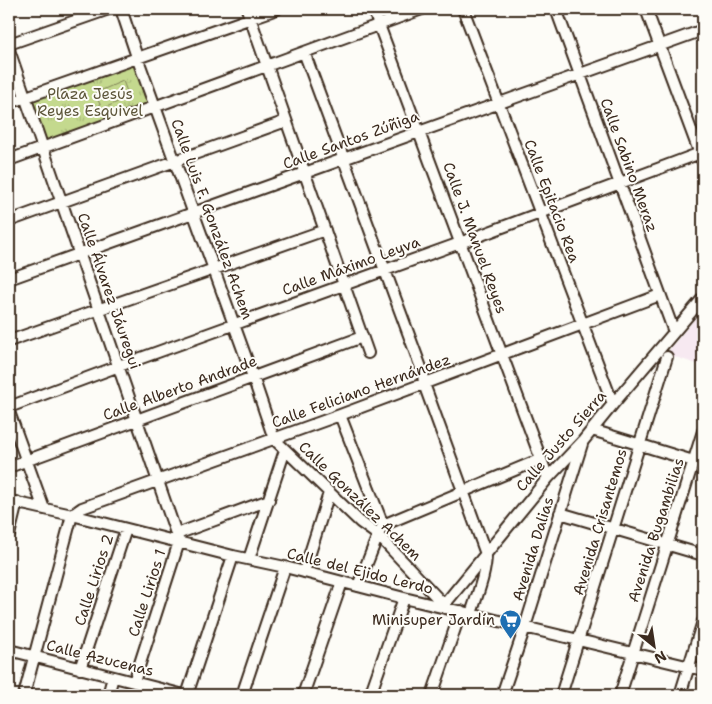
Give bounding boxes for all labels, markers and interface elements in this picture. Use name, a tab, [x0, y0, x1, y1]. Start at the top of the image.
park label: Plaza Jesús Reyes Esquivel	[37, 84, 144, 121]
street label: Calle Sabino Meraz	[595, 95, 663, 235]
street label: Calle Santos Zúñiga	[280, 106, 422, 174]
street label: Calle Luis F. González Achem	[166, 116, 258, 322]
street label: Calle Epitacio Rea	[519, 137, 585, 266]
street label: Calle J. Manuel Reyes	[438, 159, 512, 317]
street label: Calle Álvarez Jáuregui	[73, 210, 146, 372]
street label: Calle Máximo Leyva	[279, 232, 423, 300]
street label: Calle Feliciano Hernández	[269, 349, 453, 433]
street label: Calle Alberto Andrade	[100, 351, 260, 425]
street label: Calle Justo Sierra	[511, 386, 611, 496]
street label: Calle González Achem	[294, 437, 426, 565]
street label: Avenida Crisantemos	[568, 446, 632, 598]
street label: Avenida Bugambilias	[623, 455, 689, 605]
street label: Avenida Dalias	[508, 494, 558, 604]
street label: Calle Lirios 2	[70, 532, 118, 628]
street label: Calle del Ejido Lerdo	[285, 543, 435, 599]
street label: Calle Lirios 1	[123, 547, 171, 639]
supermarket icon: Minisuper Jardín	[499, 608, 523, 639]
place label: Minisuper Jardín	[372, 610, 495, 630]
north arrow	[630, 622, 680, 672]
street label: Calle Azucenas	[44, 635, 156, 681]
text: N	[651, 647, 670, 668]

